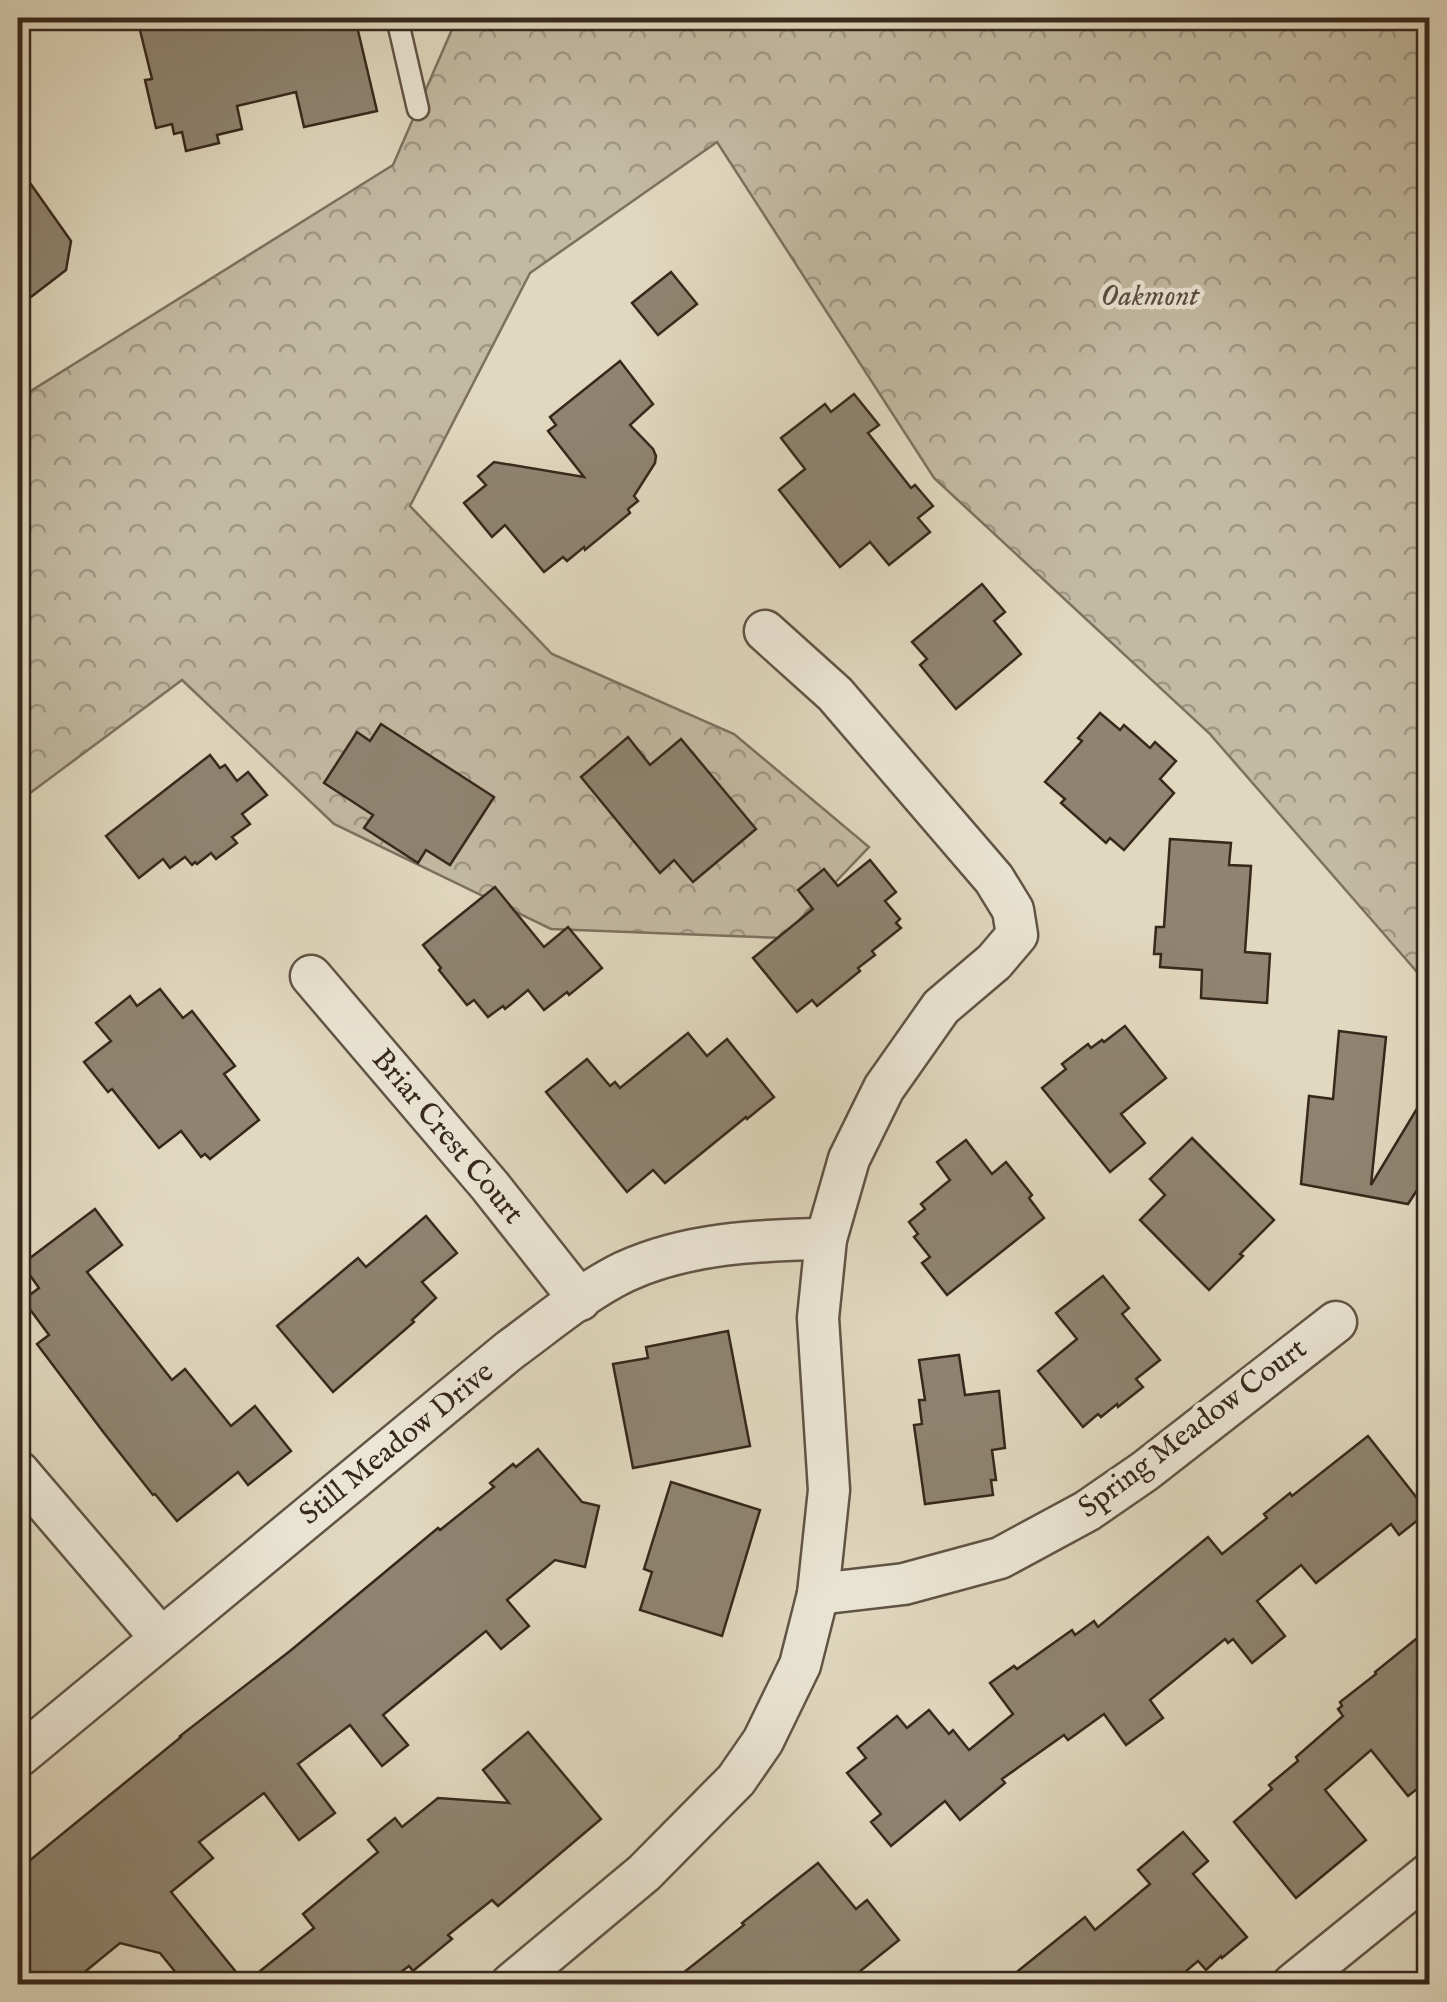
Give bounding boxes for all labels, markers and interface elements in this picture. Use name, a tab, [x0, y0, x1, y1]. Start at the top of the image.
park label: Oakmont	[1101, 278, 1200, 316]
street label: Briar Crest Court	[363, 1042, 531, 1232]
street label: Spring Meadow Court	[1071, 1331, 1315, 1527]
street label: Still Meadow Drive	[292, 1354, 502, 1534]

